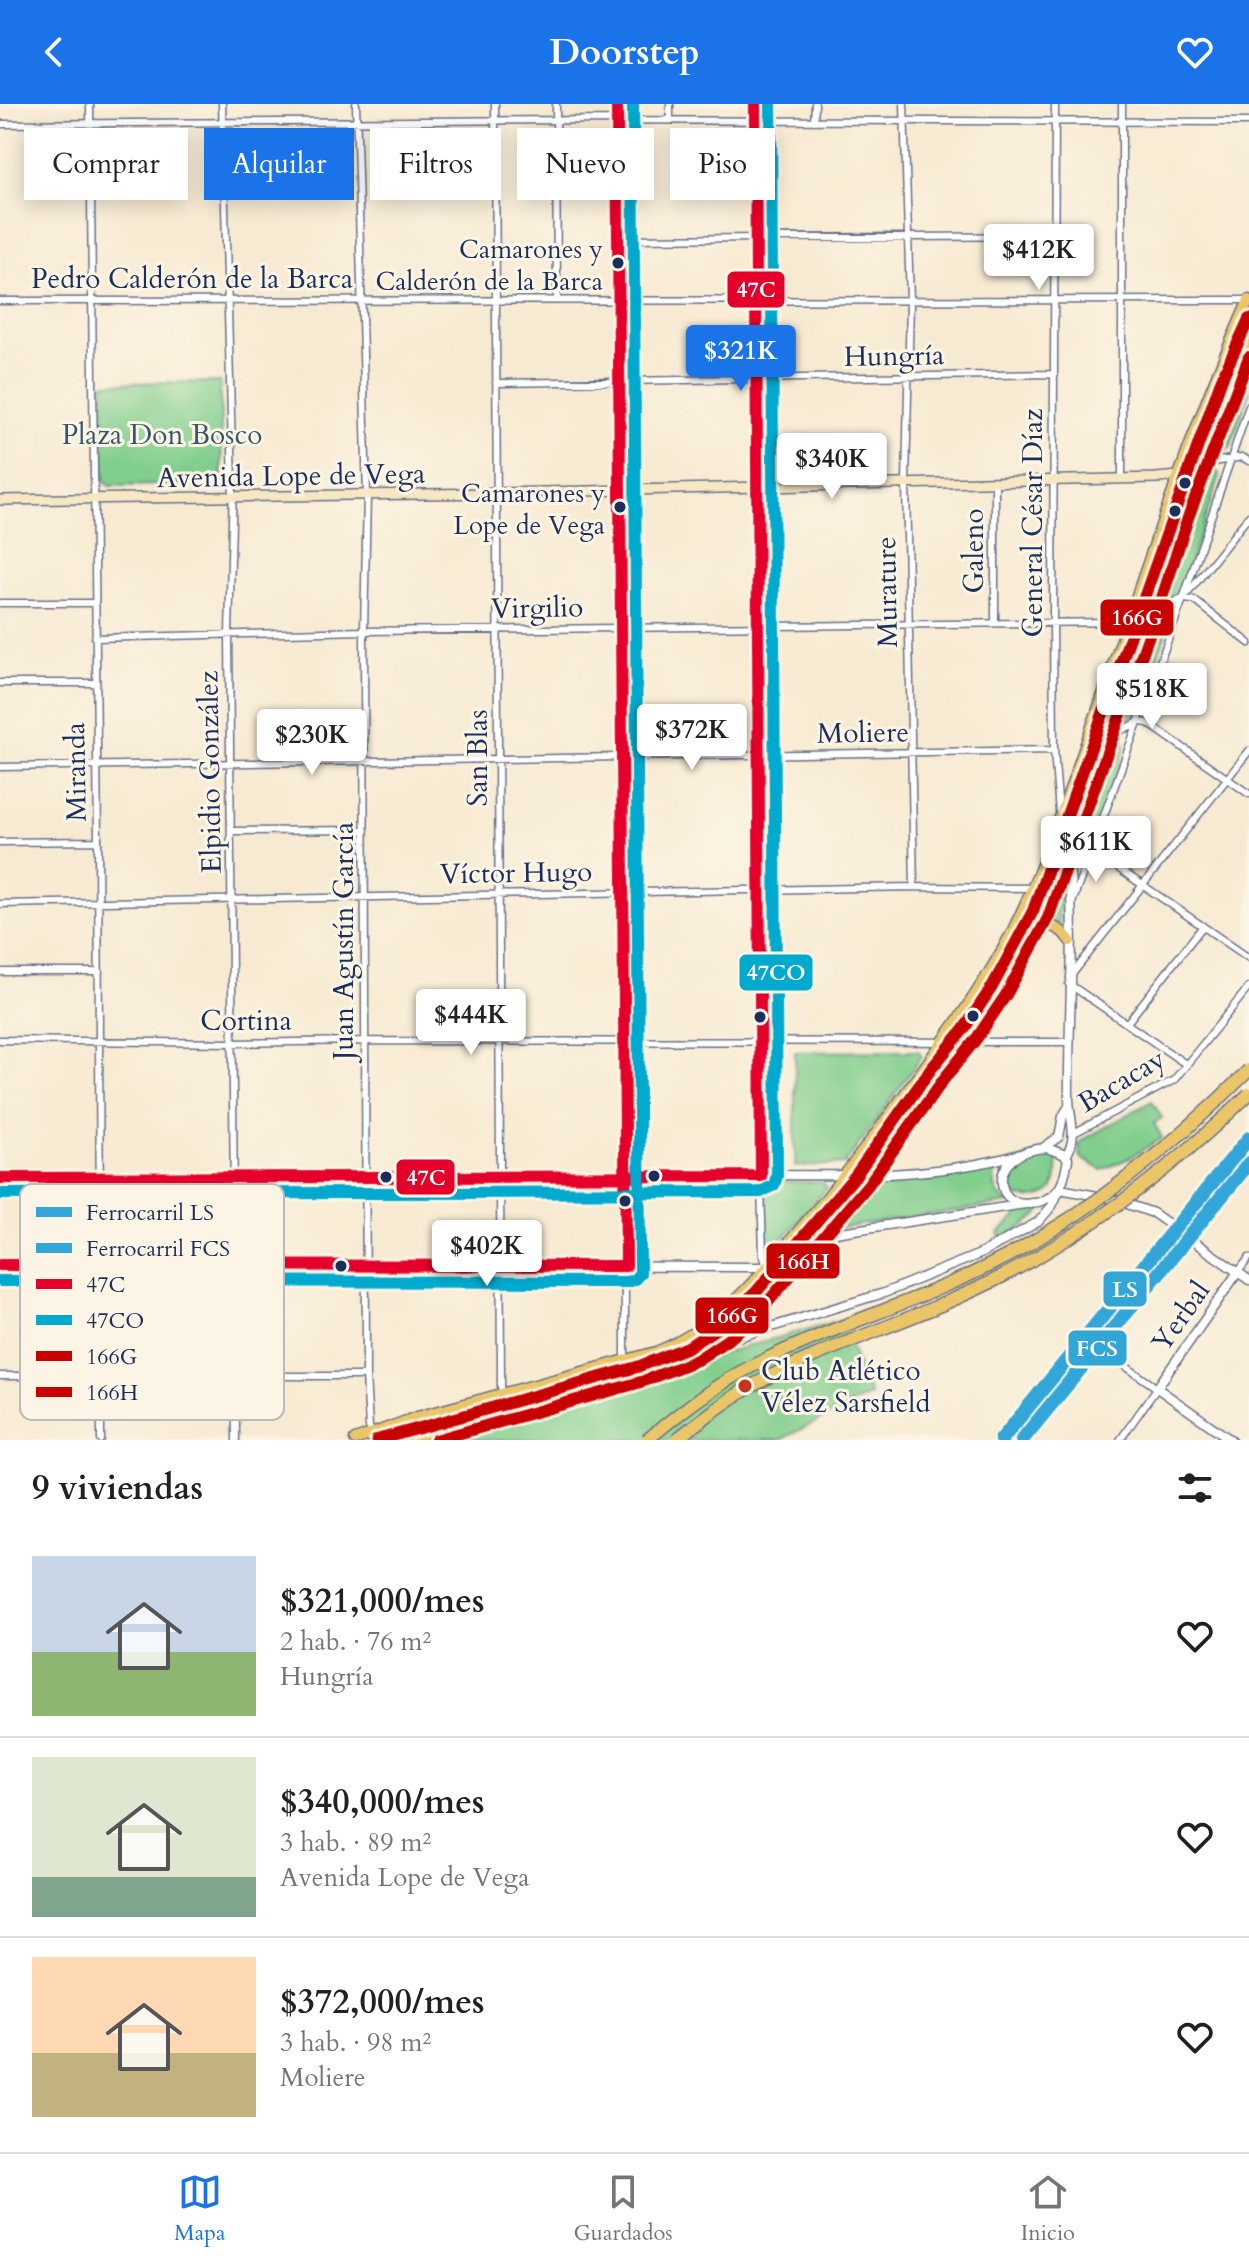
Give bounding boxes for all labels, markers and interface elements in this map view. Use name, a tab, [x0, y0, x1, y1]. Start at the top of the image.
text: Doorstep	[549, 28, 700, 77]
icon: back	[32, 30, 76, 74]
icon: heart	[1173, 30, 1217, 74]
chip: Comprar	[24, 128, 188, 200]
chip: Alquilar	[204, 128, 354, 200]
chip: Filtros	[370, 128, 501, 200]
chip: Nuevo	[517, 128, 654, 200]
chip: Piso	[670, 128, 775, 200]
pin: $412K	[983, 224, 1095, 292]
place label: Camarones y Calderón de la Barca	[375, 232, 603, 299]
text: $412K	[1002, 232, 1076, 267]
marker: Camarones y Calderón de la Barca	[610, 255, 626, 271]
street label: Pedro Calderón de la Barca	[31, 260, 353, 298]
line badge: 47C	[726, 270, 786, 309]
text: 47C	[736, 275, 776, 305]
pin: $321K	[685, 325, 797, 393]
text: $321K	[704, 333, 778, 368]
street label: Hungría	[843, 336, 945, 376]
street label: General César Díaz	[1014, 408, 1052, 638]
park label: Plaza Don Bosco	[62, 416, 262, 454]
pin: $340K	[776, 433, 888, 501]
text: $340K	[795, 441, 869, 476]
street label: Avenida Lope de Vega	[156, 455, 426, 497]
unlabelled marker	[1177, 475, 1193, 491]
place label: Camarones y Lope de Vega	[453, 476, 605, 543]
marker: Camarones y Lope de Vega	[612, 499, 628, 515]
unlabelled marker	[1167, 503, 1183, 519]
street label: Galeno	[955, 508, 993, 594]
street label: Murature	[867, 536, 907, 648]
street label: Virgilio	[491, 588, 584, 628]
line badge: 166G	[1099, 598, 1175, 637]
text: 166G	[1111, 603, 1163, 633]
pin: $518K	[1096, 663, 1208, 731]
street label: Elpidio González	[189, 670, 231, 874]
text: $518K	[1115, 671, 1189, 706]
pin: $372K	[636, 704, 748, 772]
pin: $230K	[256, 709, 368, 777]
street label: San Blas	[459, 709, 497, 807]
text: $372K	[655, 712, 729, 747]
street label: Moliere	[817, 713, 909, 753]
text: $230K	[275, 717, 349, 752]
street label: Miranda	[56, 722, 96, 822]
pin: $611K	[1040, 816, 1152, 884]
street label: Juan Agustín García	[325, 822, 363, 1064]
text: $611K	[1059, 824, 1133, 859]
street label: Víctor Hugo	[439, 853, 593, 893]
line badge: 47CO	[738, 953, 814, 992]
text: 47CO	[746, 958, 806, 988]
pin: $444K	[415, 989, 527, 1057]
text: $444K	[434, 997, 508, 1032]
street label: Cortina	[200, 1002, 292, 1040]
unlabelled marker	[965, 1008, 981, 1024]
unlabelled marker	[752, 1009, 768, 1025]
street label: Bacacay	[1071, 1040, 1172, 1122]
line badge: 47C	[395, 1158, 456, 1196]
text: 47C	[406, 1163, 446, 1193]
unlabelled marker	[646, 1168, 662, 1184]
unlabelled marker	[378, 1169, 394, 1185]
legend	[20, 1184, 284, 1420]
unlabelled marker	[617, 1193, 633, 1209]
text: Ferrocarril LS	[86, 1198, 214, 1228]
pin: $402K	[431, 1220, 543, 1288]
text: $402K	[450, 1228, 524, 1263]
text: Ferrocarril FCS	[86, 1234, 230, 1264]
line badge: 166H	[765, 1242, 841, 1280]
text: 166H	[776, 1247, 830, 1277]
unlabelled marker	[333, 1258, 349, 1274]
text: 47C	[86, 1270, 125, 1300]
line badge: LS	[1102, 1270, 1148, 1308]
street label: Yerbal	[1143, 1274, 1219, 1359]
text: LS	[1112, 1275, 1138, 1305]
line badge: 166G	[694, 1296, 770, 1335]
text: 166G	[706, 1301, 758, 1331]
text: 47CO	[86, 1306, 144, 1336]
line badge: FCS	[1067, 1329, 1128, 1367]
text: FCS	[1076, 1334, 1118, 1364]
text: 166G	[86, 1342, 137, 1372]
place label: Club Atlético Vélez Sarsfield	[761, 1352, 930, 1422]
marker: Club Atlético Vélez Sarsfield	[736, 1377, 754, 1395]
text: 166H	[86, 1378, 138, 1408]
text: 9 viviendas	[32, 1465, 203, 1511]
icon: filters	[1173, 1466, 1217, 1510]
text: $321,000/mes	[280, 1578, 485, 1624]
icon: home	[96, 1588, 192, 1684]
icon: heart	[1173, 1614, 1217, 1658]
text: 2 hab. · 76 m²	[280, 1624, 431, 1659]
text: Hungría	[280, 1659, 373, 1694]
text: $340,000/mes	[280, 1779, 485, 1825]
icon: home	[96, 1789, 192, 1885]
icon: heart	[1173, 1815, 1217, 1859]
text: 3 hab. · 89 m²	[280, 1825, 431, 1860]
text: Avenida Lope de Vega	[280, 1860, 529, 1895]
text: $372,000/mes	[280, 1979, 485, 2025]
icon: home	[96, 1989, 192, 2085]
icon: heart	[1173, 2015, 1217, 2059]
text: 3 hab. · 98 m²	[280, 2025, 431, 2060]
text: Moliere	[280, 2060, 366, 2095]
tab: Mapa	[174, 2170, 225, 2248]
tab: Guardados	[573, 2170, 673, 2248]
tab: Inicio	[1021, 2170, 1075, 2248]

